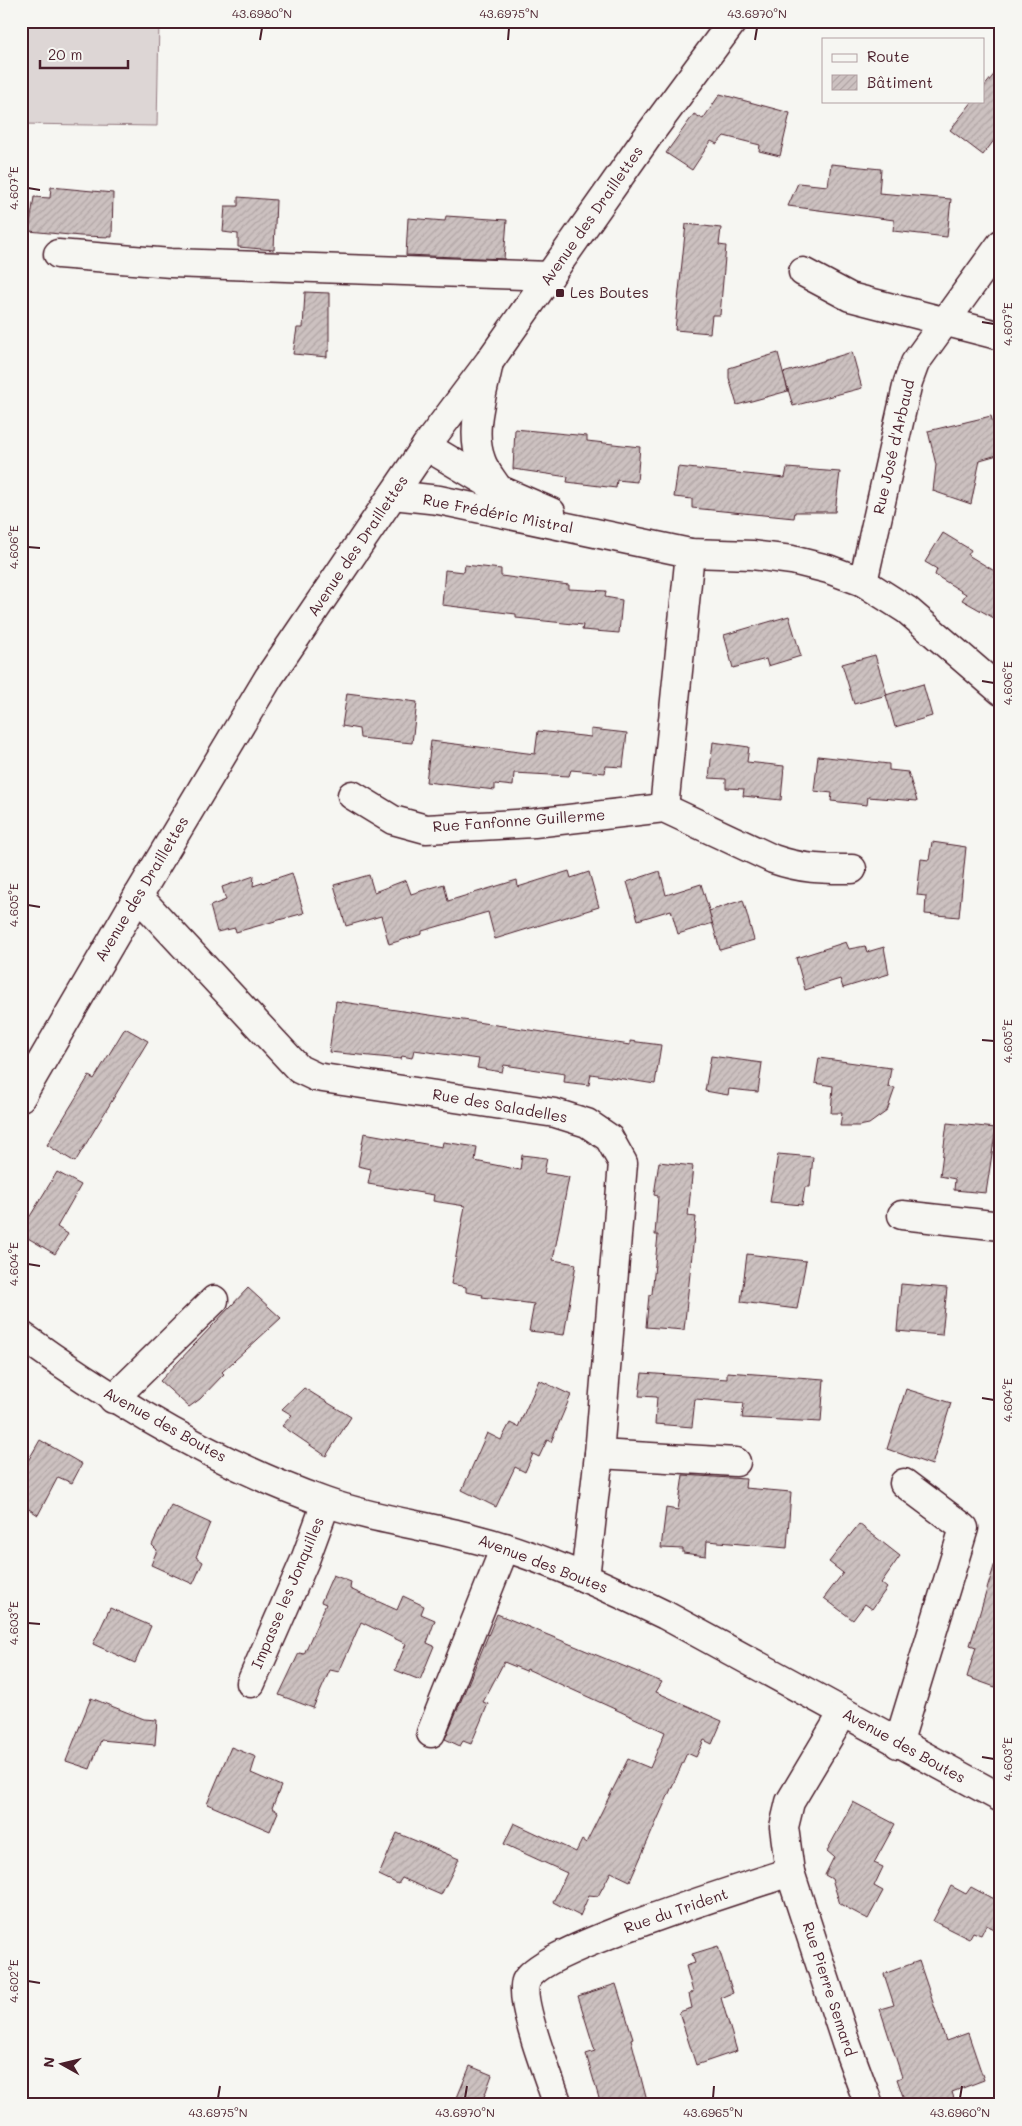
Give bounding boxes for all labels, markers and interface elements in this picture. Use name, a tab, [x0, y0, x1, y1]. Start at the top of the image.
text: 43.6980°N	[232, 5, 292, 21]
text: 43.6975°N	[479, 5, 539, 21]
text: 43.6970°N	[727, 5, 787, 21]
scale bar	[40, 38, 128, 70]
legend	[822, 38, 984, 102]
text: 20 m	[48, 44, 82, 64]
text: Route	[867, 46, 910, 66]
text: Bâtiment	[867, 72, 933, 92]
street label: Avenue des Draillettes	[535, 142, 647, 289]
text: 4.607°E	[5, 166, 21, 210]
place label: Les Boutes	[570, 282, 649, 302]
marker: Les Boutes	[554, 287, 566, 299]
text: 4.607°E	[999, 302, 1015, 346]
street label: Rue José d'Arbaud	[868, 377, 918, 516]
street label: Avenue des Draillettes	[302, 471, 412, 620]
street label: Rue Frédéric Mistral	[421, 489, 575, 537]
text: 4.606°E	[5, 525, 21, 569]
text: 4.606°E	[999, 661, 1015, 705]
street label: Rue Fanfonne Guillerme	[432, 804, 606, 836]
street label: Avenue des Draillettes	[90, 812, 192, 965]
text: 4.605°E	[5, 883, 21, 927]
text: 4.605°E	[999, 1019, 1015, 1063]
street label: Rue des Saladelles	[431, 1083, 569, 1127]
text: 4.604°E	[5, 1242, 21, 1286]
text: 4.604°E	[999, 1378, 1015, 1422]
street label: Avenue des Boutes	[101, 1382, 230, 1466]
street label: Impasse les Jonquilles	[246, 1514, 328, 1671]
street label: Avenue des Boutes	[476, 1529, 611, 1597]
text: 4.603°E	[5, 1601, 21, 1645]
street label: Avenue des Boutes	[840, 1703, 969, 1787]
text: 4.603°E	[999, 1737, 1015, 1781]
street label: Rue du Trident	[621, 1883, 730, 1937]
street label: Rue Pierre Semard	[799, 1919, 861, 2058]
text: 4.602°E	[5, 1959, 21, 2003]
north arrow	[38, 2038, 88, 2088]
text: N	[38, 2056, 59, 2069]
text: 43.6975°N	[188, 2104, 248, 2120]
text: 43.6970°N	[435, 2104, 495, 2120]
text: 43.6965°N	[683, 2104, 743, 2120]
text: 43.6960°N	[930, 2104, 990, 2120]

